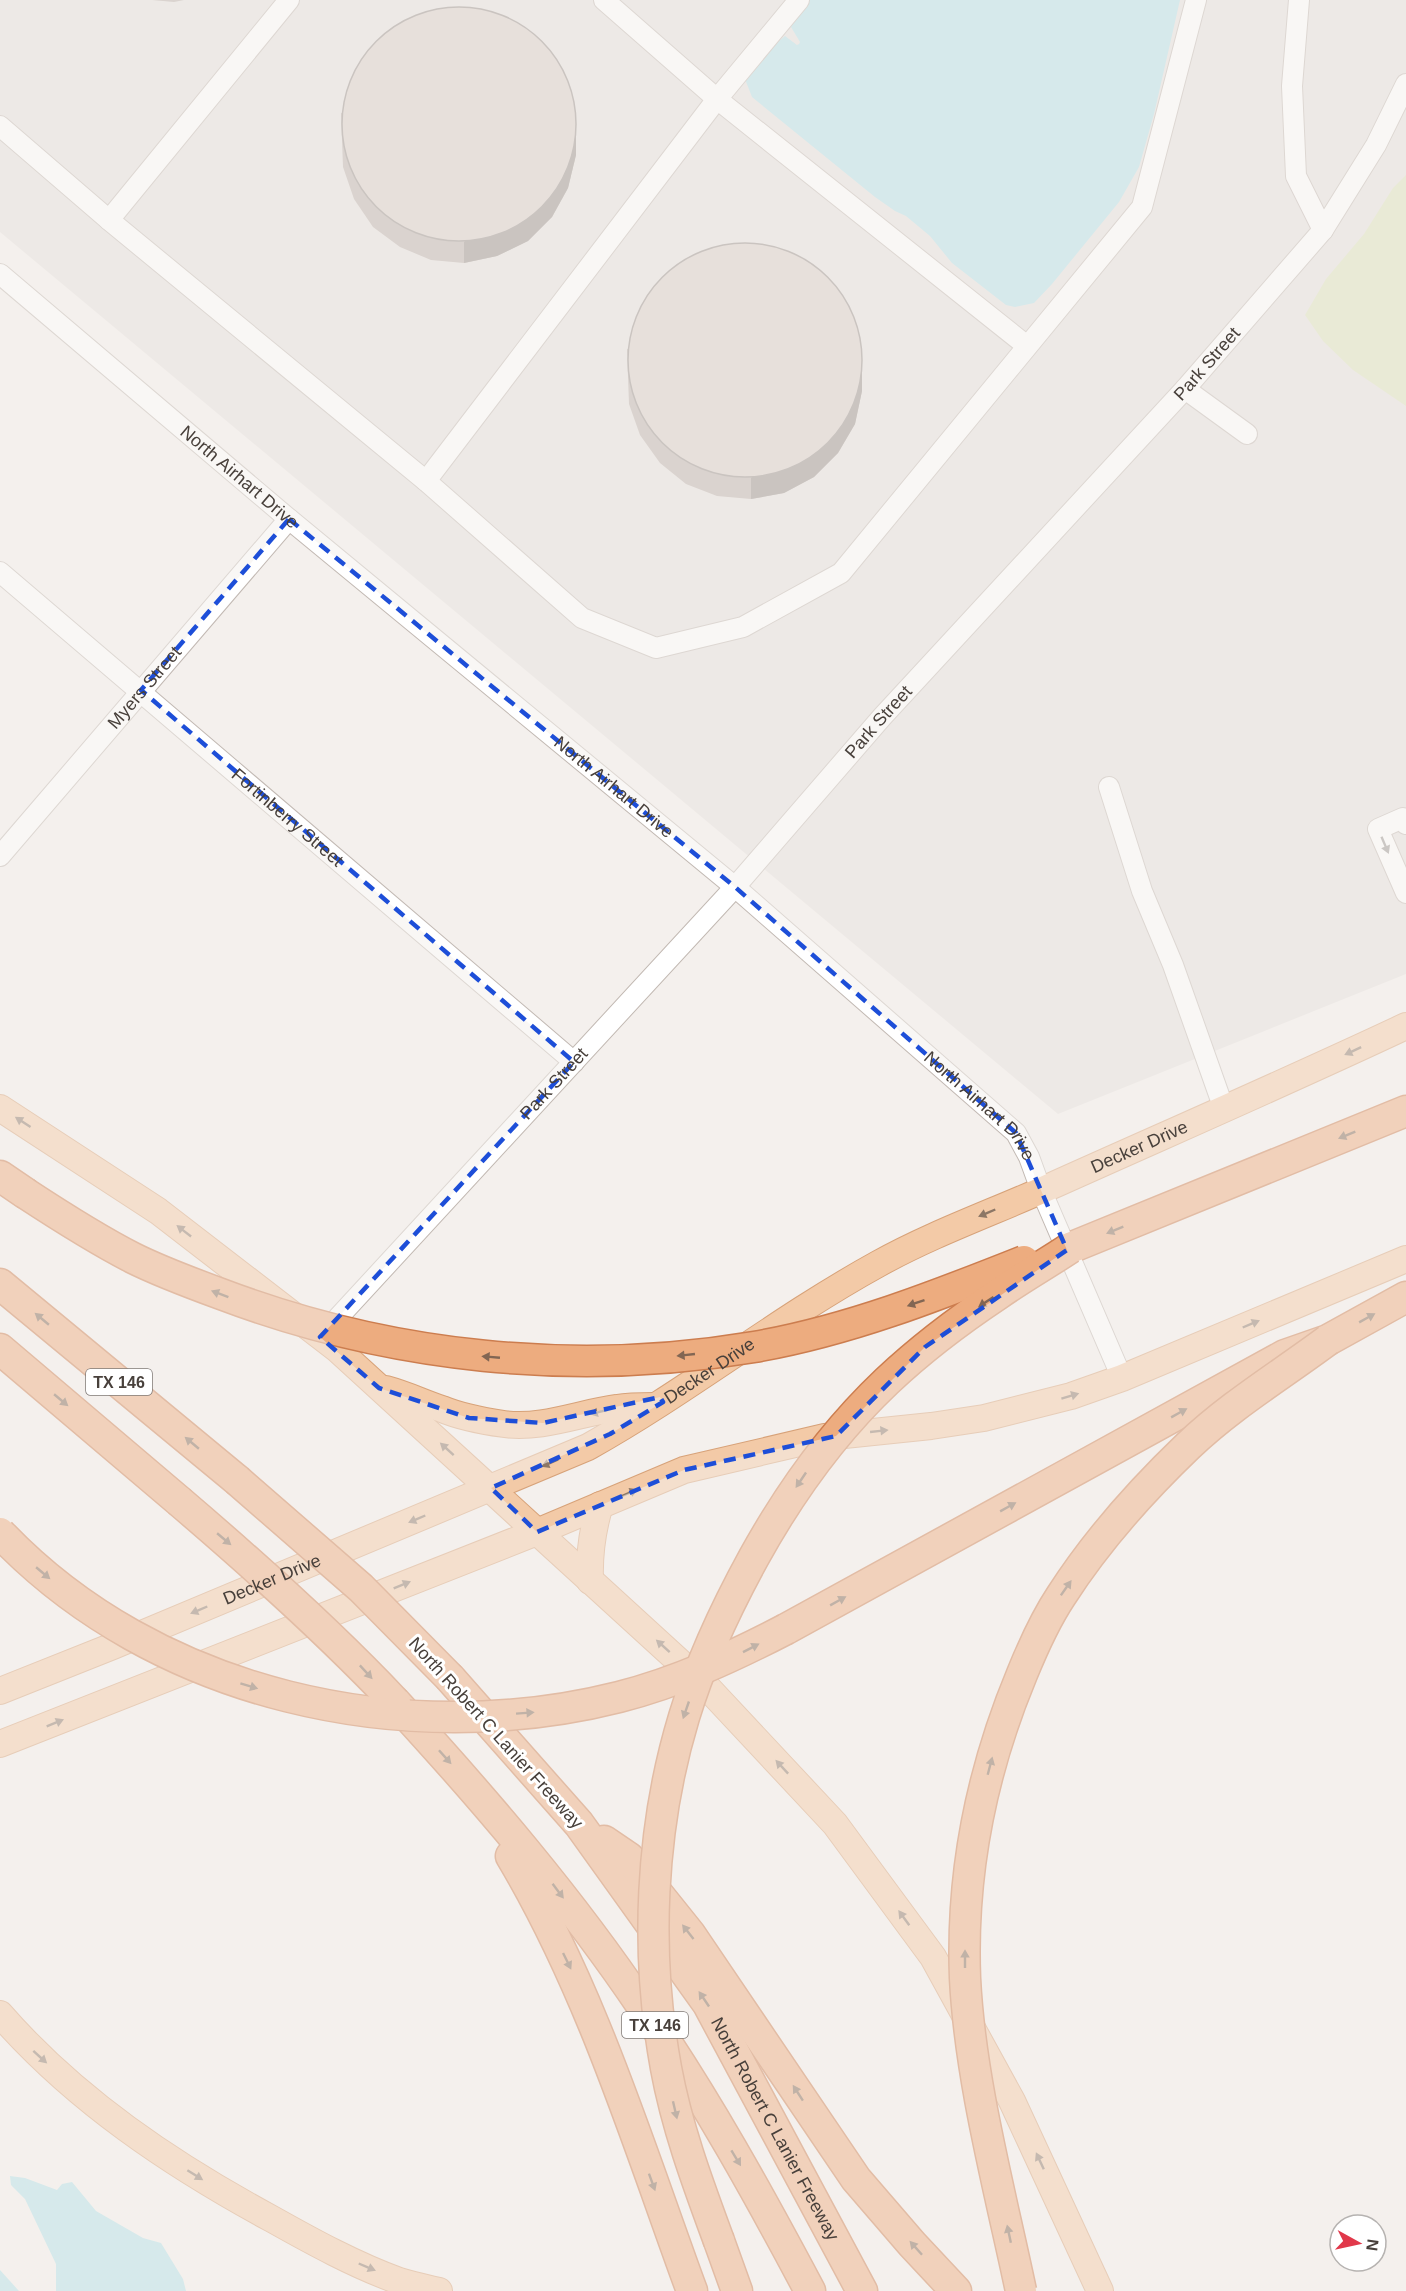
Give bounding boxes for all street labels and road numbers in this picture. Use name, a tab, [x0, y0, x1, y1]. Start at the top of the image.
street label: Park Street	[1170, 323, 1244, 404]
street label: North Airhart Drive	[177, 422, 302, 533]
street label: Myers Street	[104, 642, 185, 733]
street label: Park Street	[841, 682, 916, 762]
street label: North Airhart Drive	[550, 732, 677, 842]
street label: Fortinberry Street	[228, 764, 347, 871]
street label: Park Street	[516, 1044, 592, 1123]
street label: North Airhart Drive	[920, 1047, 1039, 1164]
street label: Decker Drive	[1088, 1116, 1191, 1177]
street label: Decker Drive	[661, 1334, 758, 1408]
road number: TX 146	[86, 1369, 152, 1395]
street label: Decker Drive	[220, 1550, 324, 1609]
street label: North Robert C Lanier Freeway	[405, 1633, 587, 1833]
road number: TX 146	[622, 2012, 688, 2038]
street label: North Robert C Lanier Freeway	[707, 2014, 843, 2244]

